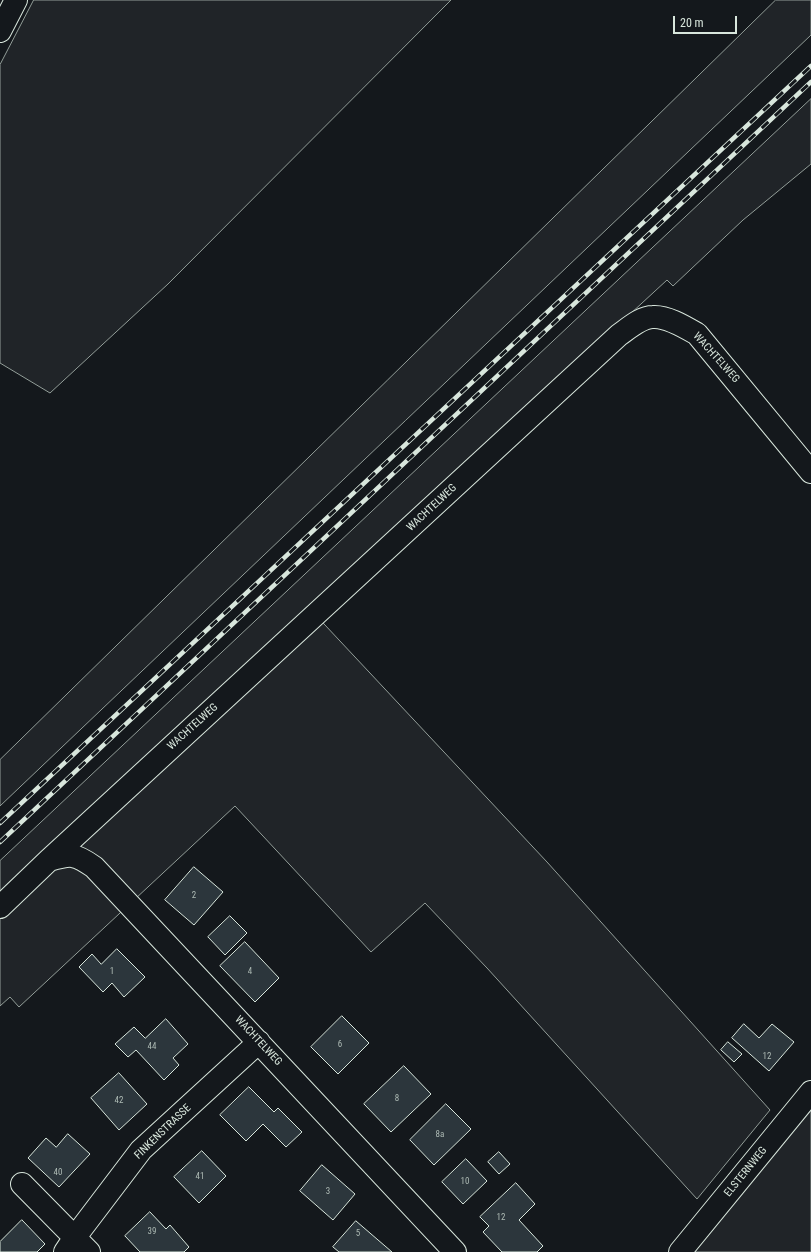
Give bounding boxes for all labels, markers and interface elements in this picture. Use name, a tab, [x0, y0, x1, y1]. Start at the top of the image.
scale bar	[675, 8, 739, 34]
text: 20 m	[680, 16, 704, 30]
street label: WACHTELWEG	[690, 330, 742, 386]
street label: WACHTELWEG	[404, 482, 460, 534]
street label: WACHTELWEG	[165, 701, 221, 753]
house number: 2	[192, 891, 196, 901]
house number: 1	[110, 967, 114, 977]
house number: 4	[248, 967, 252, 977]
street label: WACHTELWEG	[232, 1013, 284, 1069]
house number: 6	[338, 1040, 342, 1050]
house number: 44	[148, 1042, 156, 1052]
house number: 12	[763, 1052, 771, 1062]
house number: 8	[395, 1094, 399, 1104]
house number: 42	[115, 1096, 123, 1106]
street label: FINKENSTRASSE	[132, 1102, 194, 1162]
house number: 8a	[436, 1130, 444, 1140]
street label: ELSTERNWEG	[722, 1144, 770, 1200]
house number: 40	[54, 1168, 62, 1178]
house number: 41	[196, 1172, 204, 1182]
house number: 10	[461, 1177, 469, 1187]
house number: 3	[326, 1187, 330, 1197]
house number: 12	[497, 1213, 505, 1223]
house number: 39	[148, 1227, 156, 1237]
house number: 5	[356, 1229, 360, 1239]

